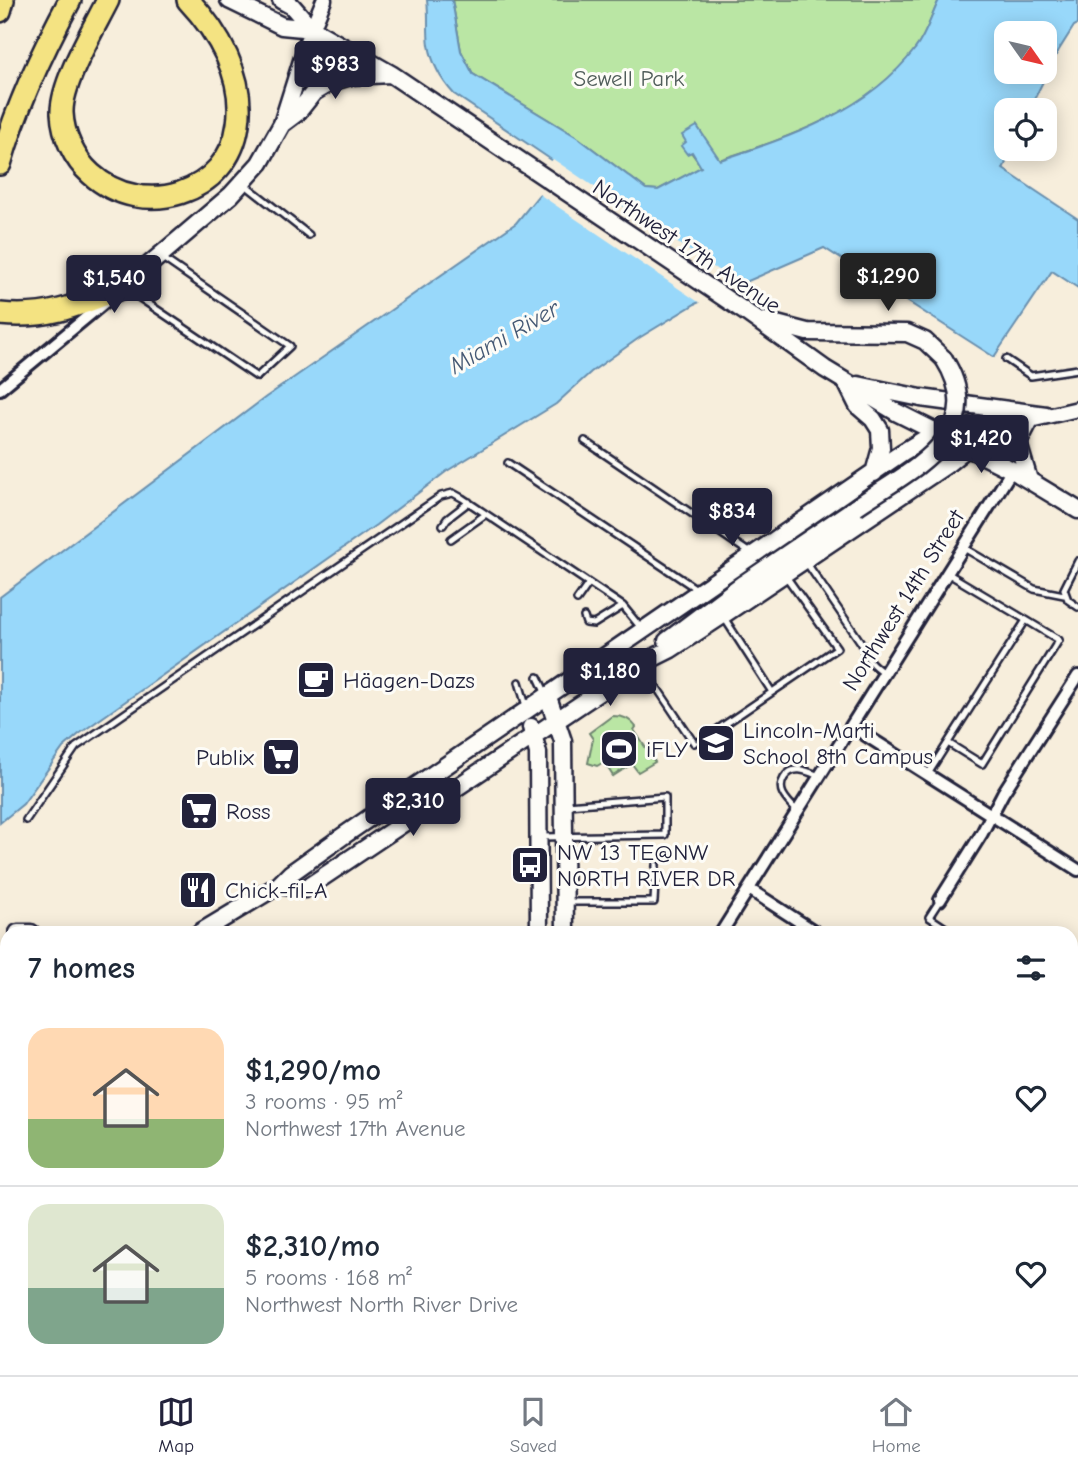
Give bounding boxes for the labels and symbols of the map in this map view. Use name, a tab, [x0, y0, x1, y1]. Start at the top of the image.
north arrow	[994, 21, 1057, 84]
pin: $983	[294, 42, 376, 101]
park label: Sewell Park	[574, 65, 684, 92]
street label: Northwest 17th Avenue	[588, 174, 786, 319]
pin: $1,290	[831, 254, 945, 313]
pin: $1,540	[57, 256, 171, 315]
water label: Miami River	[443, 293, 565, 380]
pin: $1,420	[924, 416, 1038, 475]
pin: $834	[691, 489, 773, 548]
street label: Northwest 14th Street	[837, 504, 971, 696]
pin: $1,180	[553, 648, 667, 708]
cafe icon: Häagen-Dazs	[295, 659, 337, 701]
place label: Häagen-Dazs	[343, 667, 475, 694]
place label: Lincoln-Marti School 8th Campus	[743, 717, 933, 770]
school or university icon: Lincoln-Marti School 8th Campus	[695, 722, 737, 764]
sports icon: iFLY	[598, 728, 640, 770]
supermarket icon: Publix	[260, 736, 302, 778]
place label: iFLY	[646, 736, 688, 763]
place label: Publix	[196, 744, 254, 771]
pin: $2,310	[356, 778, 470, 838]
supermarket icon: Ross	[178, 790, 220, 832]
place label: Ross	[226, 798, 271, 825]
place label: NW 13 TE@NW NORTH RIVER DR	[557, 839, 736, 892]
bus stop icon: NW 13 TE@NW NORTH RIVER DR	[509, 844, 551, 886]
restaurant icon: Chick-fil-A	[177, 869, 219, 911]
place label: Chick-fil-A	[225, 877, 327, 904]

